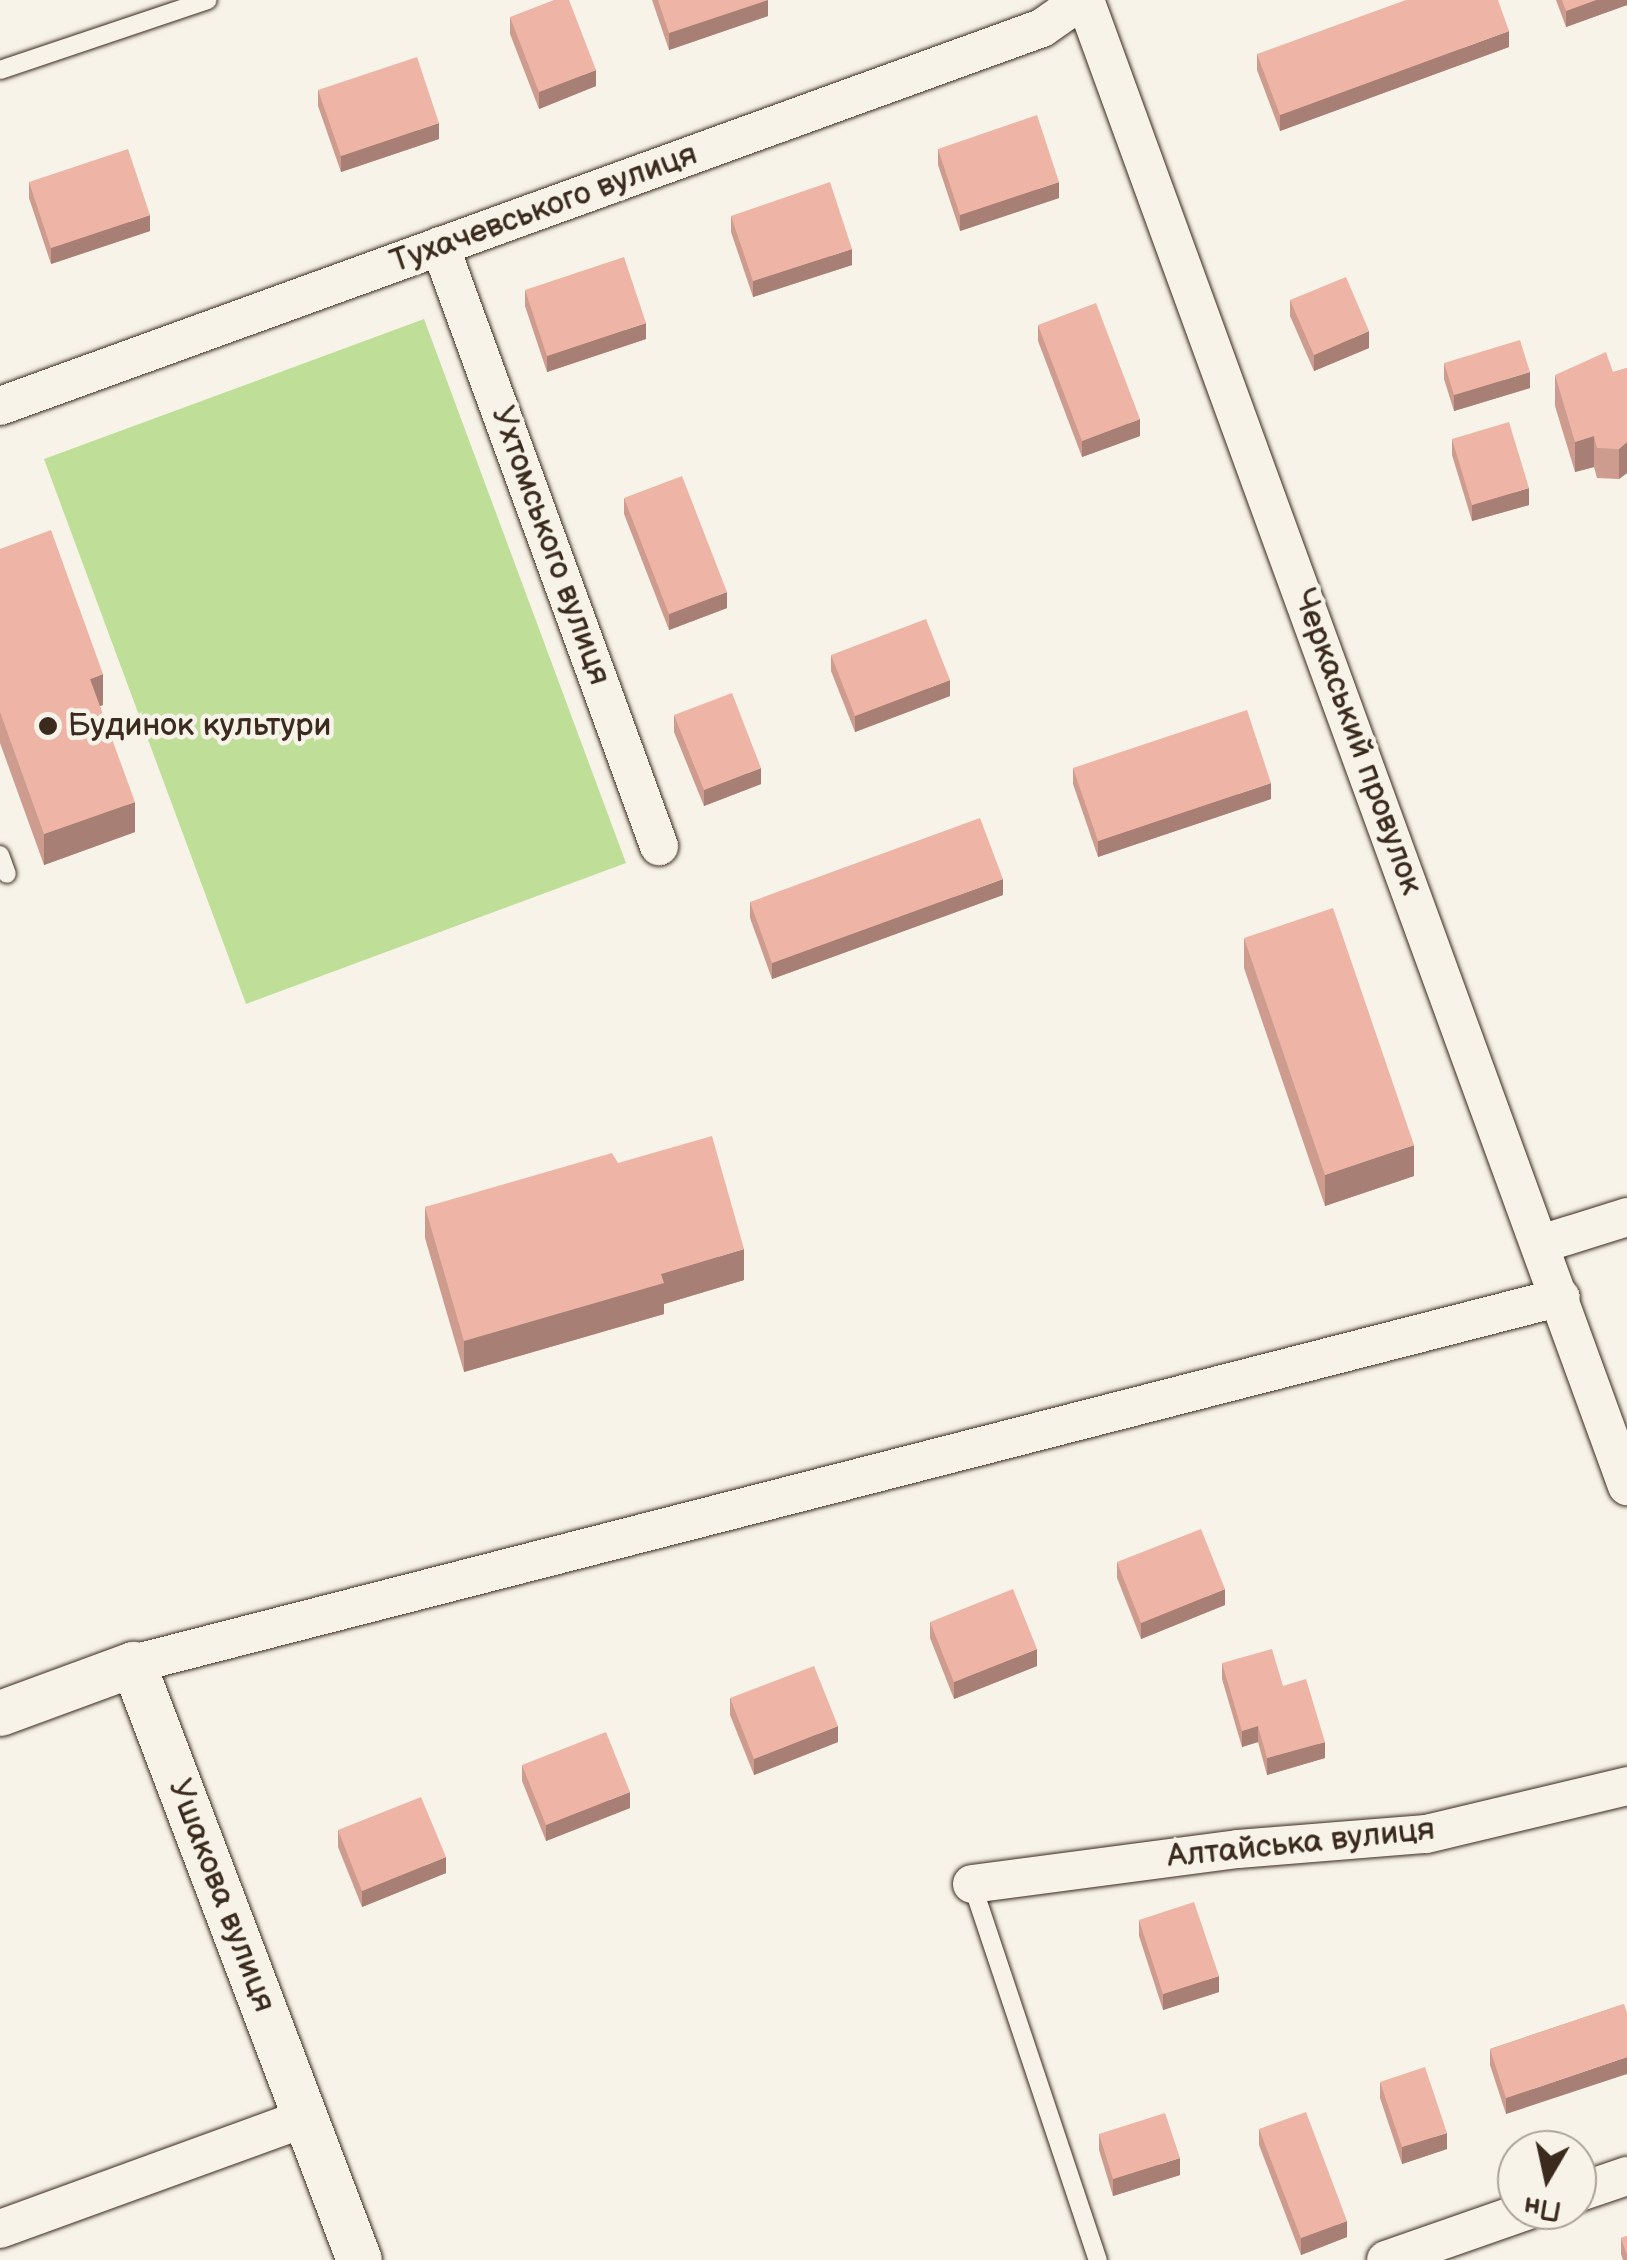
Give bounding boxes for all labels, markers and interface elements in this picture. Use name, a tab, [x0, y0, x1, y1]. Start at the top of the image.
street label: Тухачевського вулиця	[385, 136, 703, 282]
street label: Ухтомського вулиця	[482, 402, 618, 690]
street label: Черкаський провулок	[1284, 584, 1430, 900]
place label: Будинок культури	[68, 707, 331, 745]
marker: Будинок культури	[37, 715, 59, 737]
street label: Ушакова вулиця	[159, 1774, 283, 2018]
street label: Алтайська вулиця	[1165, 1811, 1437, 1877]
north arrow	[1497, 2130, 1597, 2230]
text: Пн	[1522, 2189, 1564, 2227]

